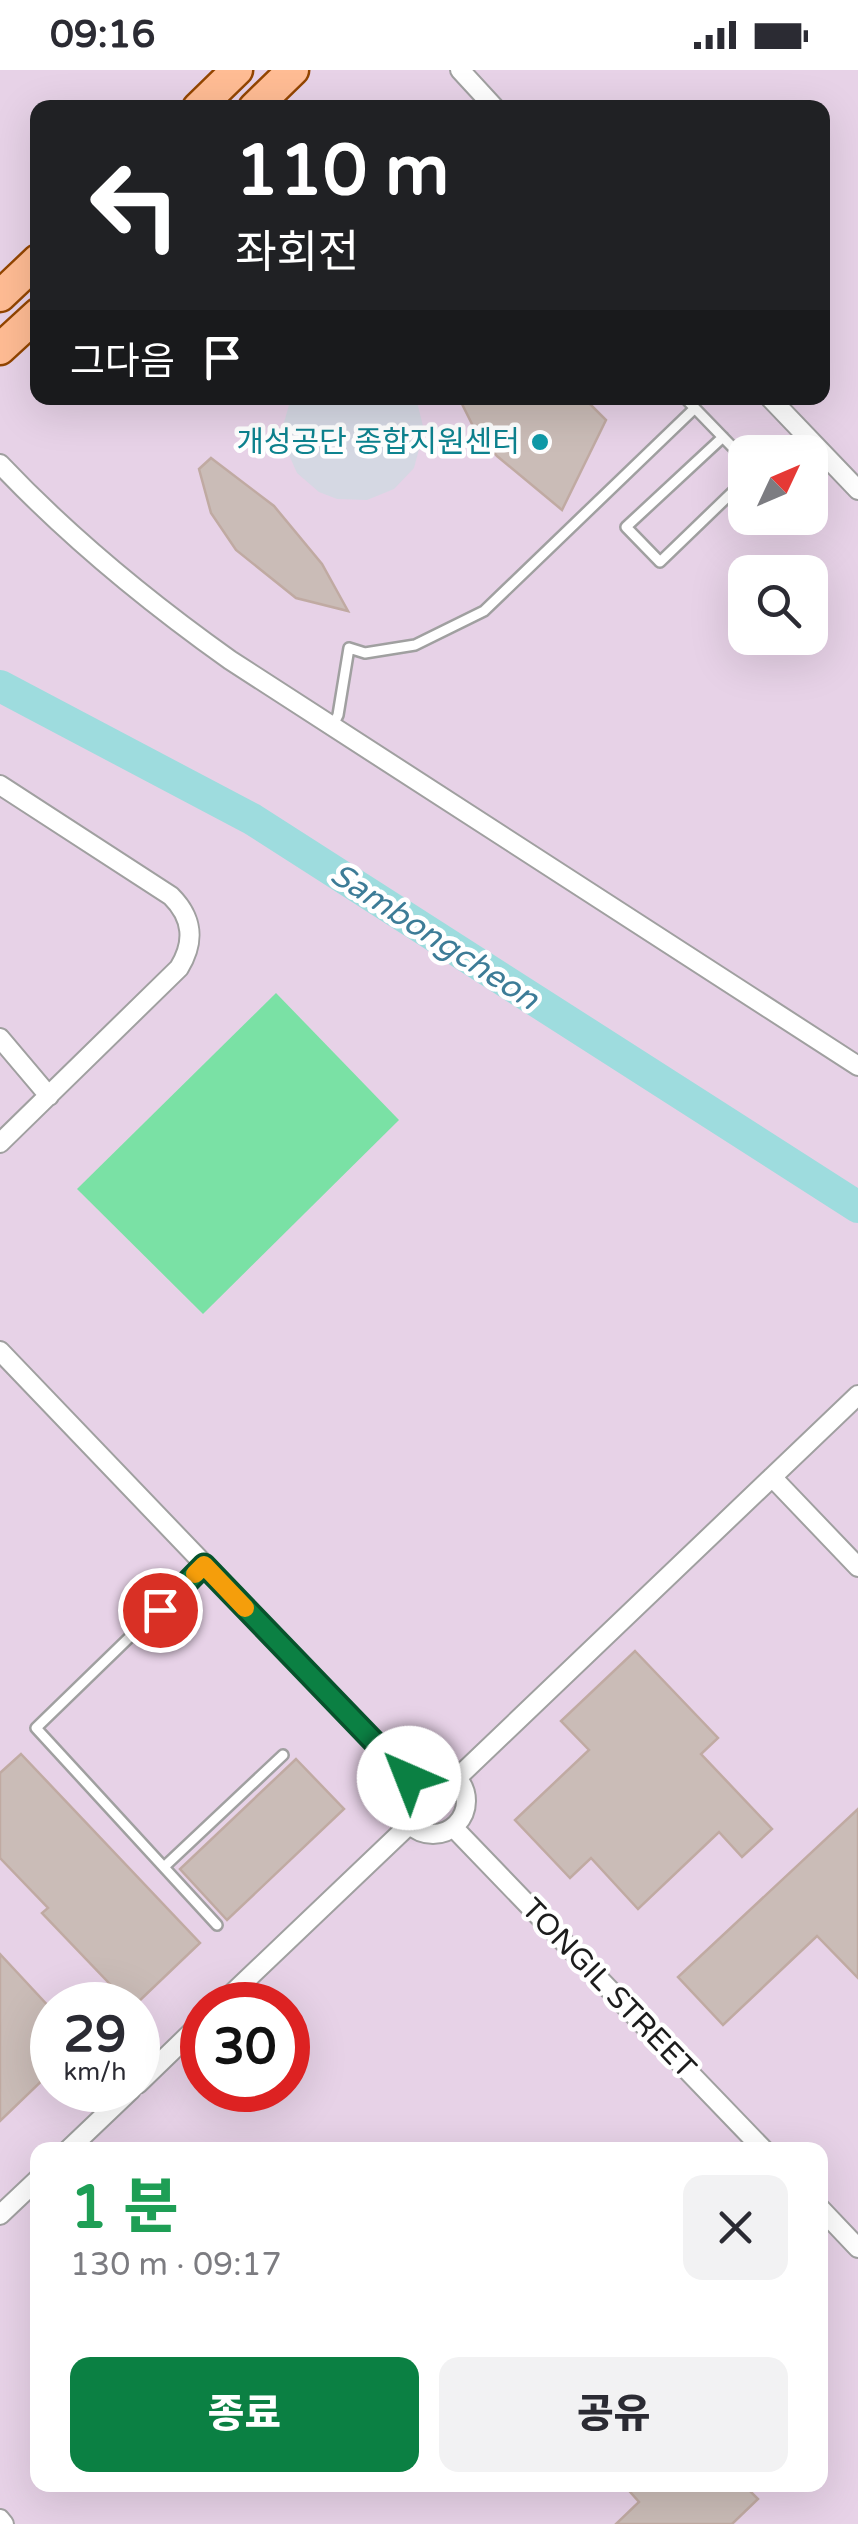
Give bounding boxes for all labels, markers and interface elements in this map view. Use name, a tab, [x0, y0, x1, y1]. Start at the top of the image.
text: 09:16	[50, 12, 155, 58]
text: 110 m	[235, 130, 449, 214]
icon: left	[70, 140, 200, 270]
text: 좌회전	[235, 226, 359, 280]
icon: arrive	[195, 330, 250, 385]
text: 그다음	[70, 339, 175, 385]
place label: 개성공단 종합지원센터	[236, 424, 520, 461]
marker: 개성공단 종합지원센터	[529, 431, 551, 453]
north arrow	[728, 435, 828, 535]
map controls	[728, 435, 828, 655]
button: search	[728, 555, 828, 655]
water label: Sambongcheon	[323, 856, 547, 1019]
pin	[118, 1568, 203, 1653]
icon: arrive	[133, 1583, 188, 1638]
position arrow	[357, 1726, 461, 1830]
street label: TONGIL STREET	[513, 1891, 704, 2086]
speed limit sign: 30	[180, 1982, 310, 2112]
text: 29	[64, 2005, 126, 2065]
text: km/h	[64, 2057, 126, 2087]
text: 1 분	[70, 2172, 178, 2244]
button: close	[683, 2175, 788, 2280]
text: 130 m · 09:17	[70, 2246, 282, 2284]
button: 종료	[70, 2357, 419, 2472]
button: 공유	[439, 2357, 788, 2472]

